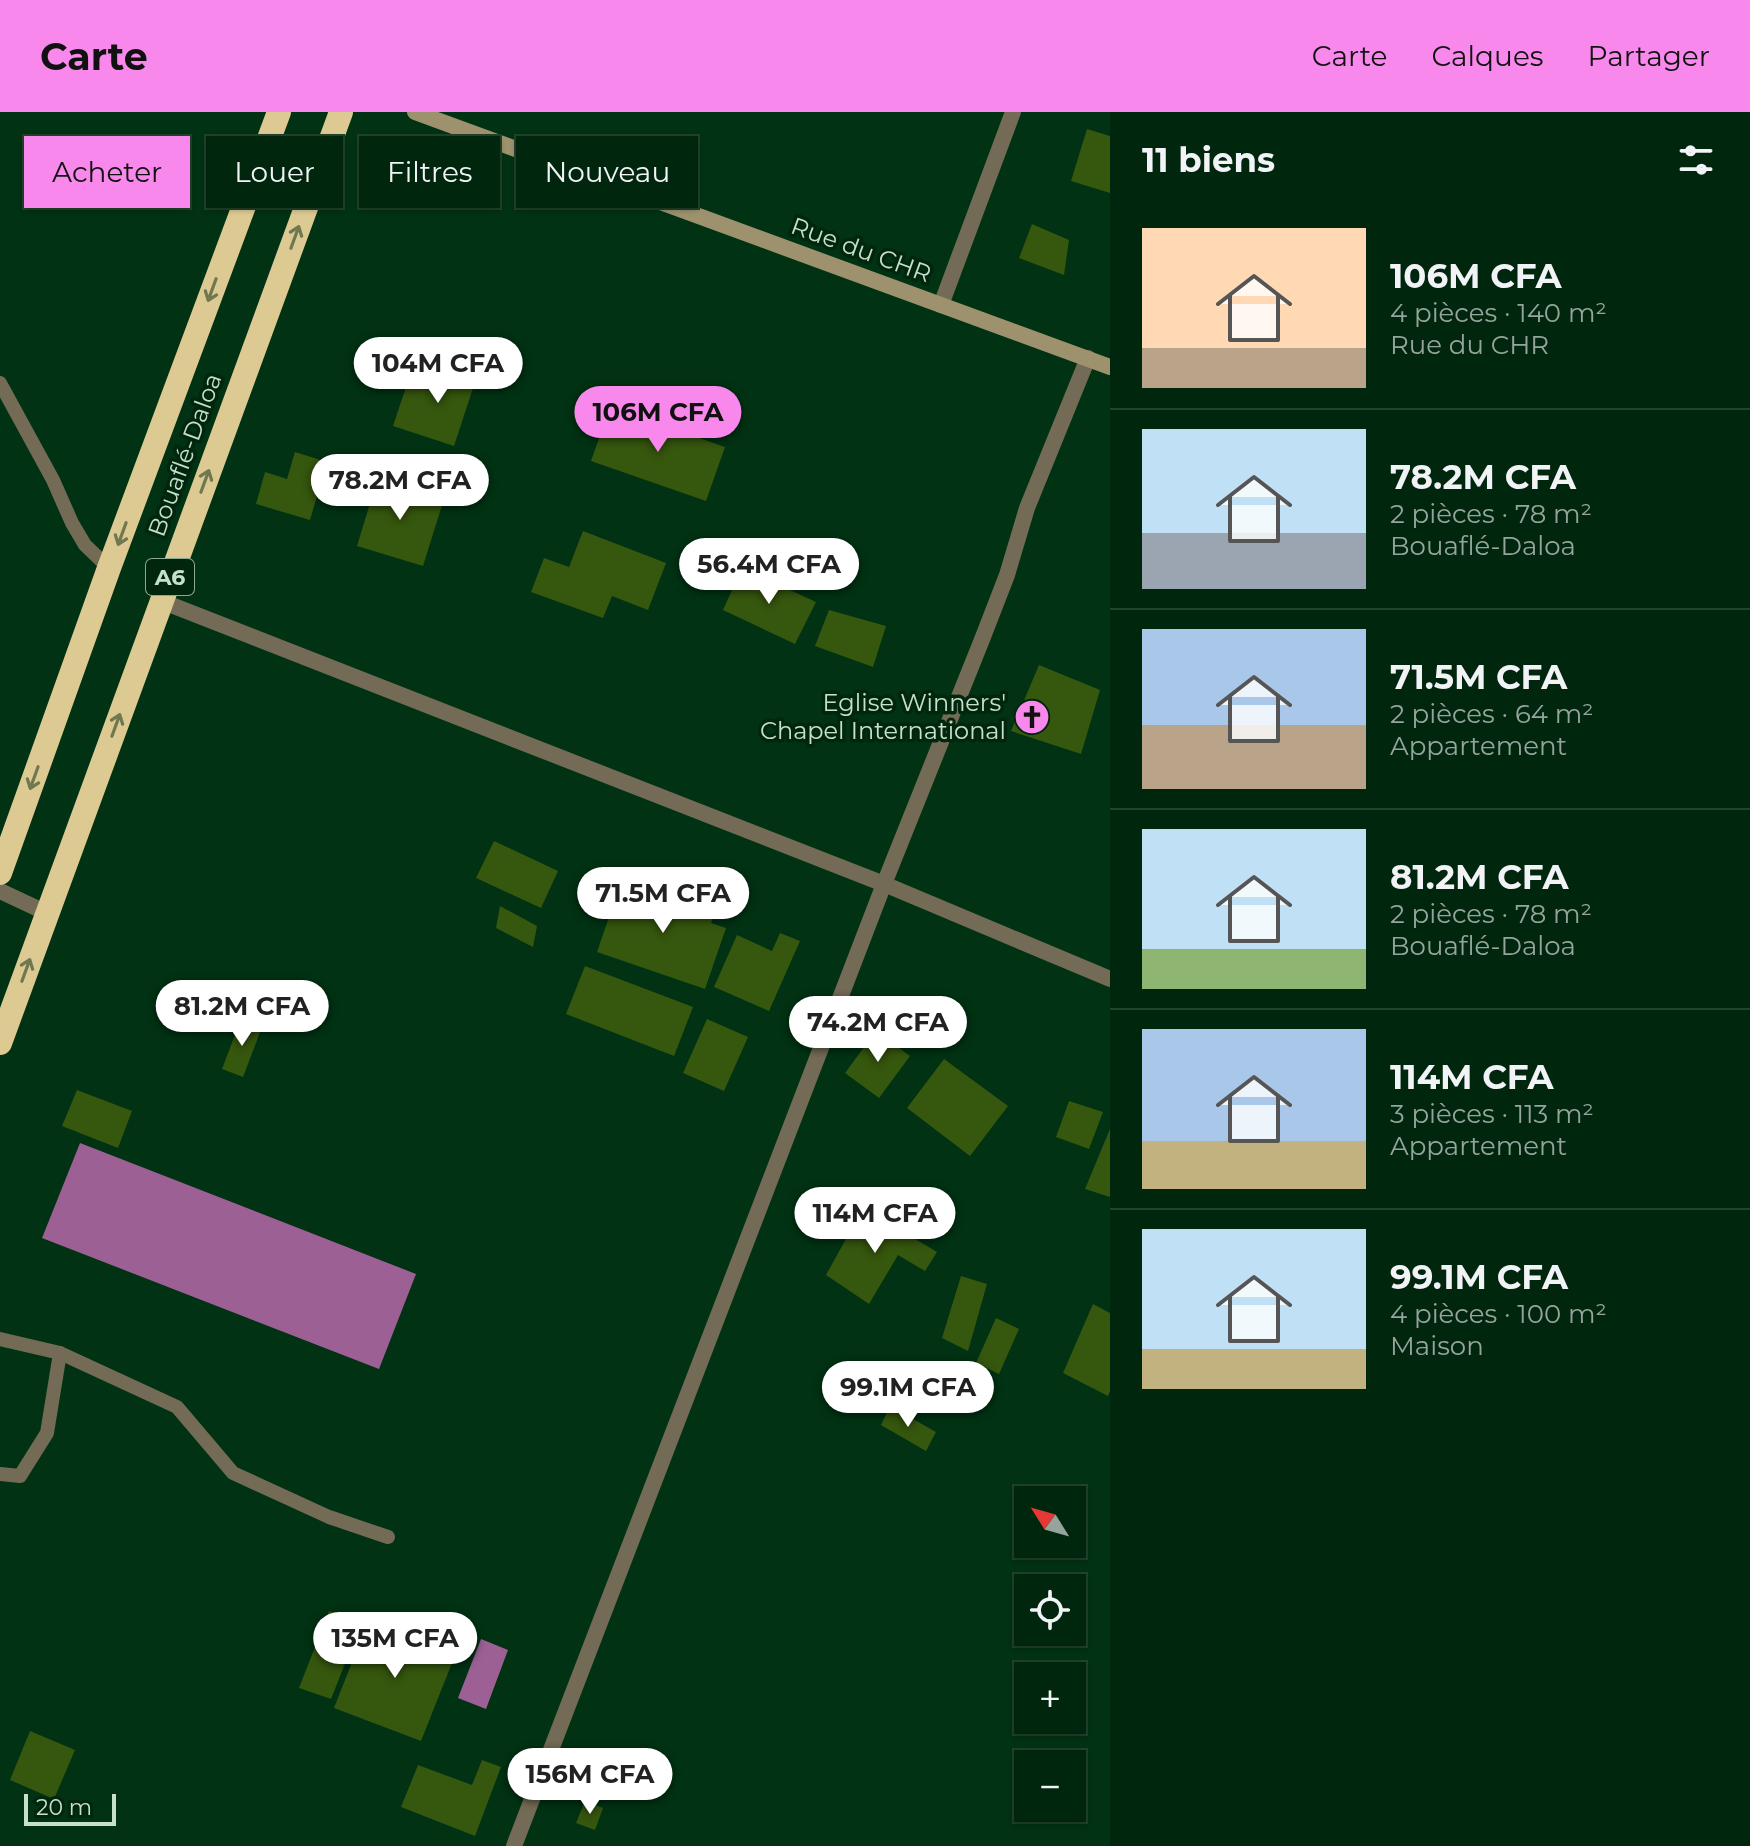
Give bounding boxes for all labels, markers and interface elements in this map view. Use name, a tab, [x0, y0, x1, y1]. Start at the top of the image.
text: Carte	[40, 33, 148, 80]
text: Carte	[1312, 39, 1387, 73]
text: Calques	[1431, 39, 1543, 73]
text: Partager	[1587, 39, 1710, 73]
chip: Acheter	[24, 136, 190, 208]
chip: Louer	[206, 136, 343, 208]
chip: Filtres	[359, 136, 500, 208]
chip: Nouveau	[516, 136, 698, 208]
icon: filters	[1674, 138, 1718, 182]
text: 11 biens	[1142, 139, 1275, 181]
street label: Rue du CHR	[787, 211, 935, 288]
one-way arrow	[289, 225, 303, 250]
text: 106M CFA	[1390, 255, 1562, 297]
icon: home	[1206, 260, 1302, 356]
one-way arrow	[204, 277, 218, 302]
text: 4 pièces · 140 m²	[1390, 297, 1607, 329]
text: Rue du CHR	[1390, 329, 1549, 361]
pin: 104M CFA	[355, 337, 521, 405]
text: 104M CFA	[372, 347, 504, 379]
street label: Bouaflé-Daloa	[142, 369, 227, 540]
pin: 106M CFA	[575, 386, 741, 454]
text: 106M CFA	[592, 396, 724, 428]
pin: 78.2M CFA	[308, 454, 492, 522]
text: 78.2M CFA	[1390, 456, 1576, 498]
icon: home	[1206, 461, 1302, 557]
text: 78.2M CFA	[329, 464, 471, 496]
one-way arrow	[199, 469, 213, 494]
text: 2 pièces · 78 m²	[1390, 498, 1592, 530]
one-way arrow	[113, 521, 128, 546]
text: Bouaflé-Daloa	[1390, 530, 1576, 562]
pin: 56.4M CFA	[677, 538, 861, 606]
text: 56.4M CFA	[697, 548, 841, 580]
road number: A6	[146, 559, 194, 595]
text: 71.5M CFA	[1390, 656, 1567, 698]
icon: home	[1206, 661, 1302, 757]
place label: Eglise Winners' Chapel International	[760, 688, 1006, 745]
church icon: Eglise Winners' Chapel International	[1013, 698, 1051, 736]
text: 2 pièces · 64 m²	[1390, 698, 1593, 730]
one-way arrow	[109, 713, 124, 738]
text: Appartement	[1390, 730, 1567, 762]
one-way arrow	[26, 766, 40, 790]
text: 81.2M CFA	[1390, 856, 1569, 898]
icon: home	[1206, 861, 1302, 957]
pin: 71.5M CFA	[571, 867, 755, 935]
text: 71.5M CFA	[595, 877, 731, 909]
text: 2 pièces · 78 m²	[1390, 898, 1592, 930]
text: Bouaflé-Daloa	[1390, 930, 1576, 962]
one-way arrow	[20, 957, 35, 982]
pin: 81.2M CFA	[150, 980, 334, 1048]
text: 81.2M CFA	[174, 990, 310, 1022]
pin: 74.2M CFA	[786, 996, 970, 1064]
text: 74.2M CFA	[807, 1006, 949, 1038]
text: 114M CFA	[1390, 1056, 1554, 1098]
icon: home	[1206, 1061, 1302, 1157]
text: 3 pièces · 113 m²	[1390, 1098, 1594, 1130]
text: Appartement	[1390, 1130, 1567, 1162]
pin: 114M CFA	[792, 1187, 958, 1255]
text: 114M CFA	[812, 1197, 938, 1229]
text: 99.1M CFA	[1390, 1256, 1568, 1298]
icon: home	[1206, 1261, 1302, 1357]
text: 4 pièces · 100 m²	[1390, 1298, 1607, 1330]
text: Maison	[1390, 1330, 1484, 1362]
pin: 99.1M CFA	[816, 1361, 1000, 1429]
text: 99.1M CFA	[840, 1371, 976, 1403]
north arrow	[1014, 1486, 1086, 1558]
map controls	[1014, 1486, 1086, 1822]
button: locate	[1014, 1574, 1086, 1646]
pin: 135M CFA	[312, 1612, 478, 1680]
text: 135M CFA	[331, 1622, 459, 1654]
button: +	[1014, 1662, 1086, 1734]
pin: 156M CFA	[507, 1748, 673, 1816]
button: −	[1014, 1750, 1086, 1822]
text: 156M CFA	[525, 1758, 655, 1790]
scale bar	[24, 1790, 116, 1826]
text: 20 m	[36, 1794, 92, 1821]

